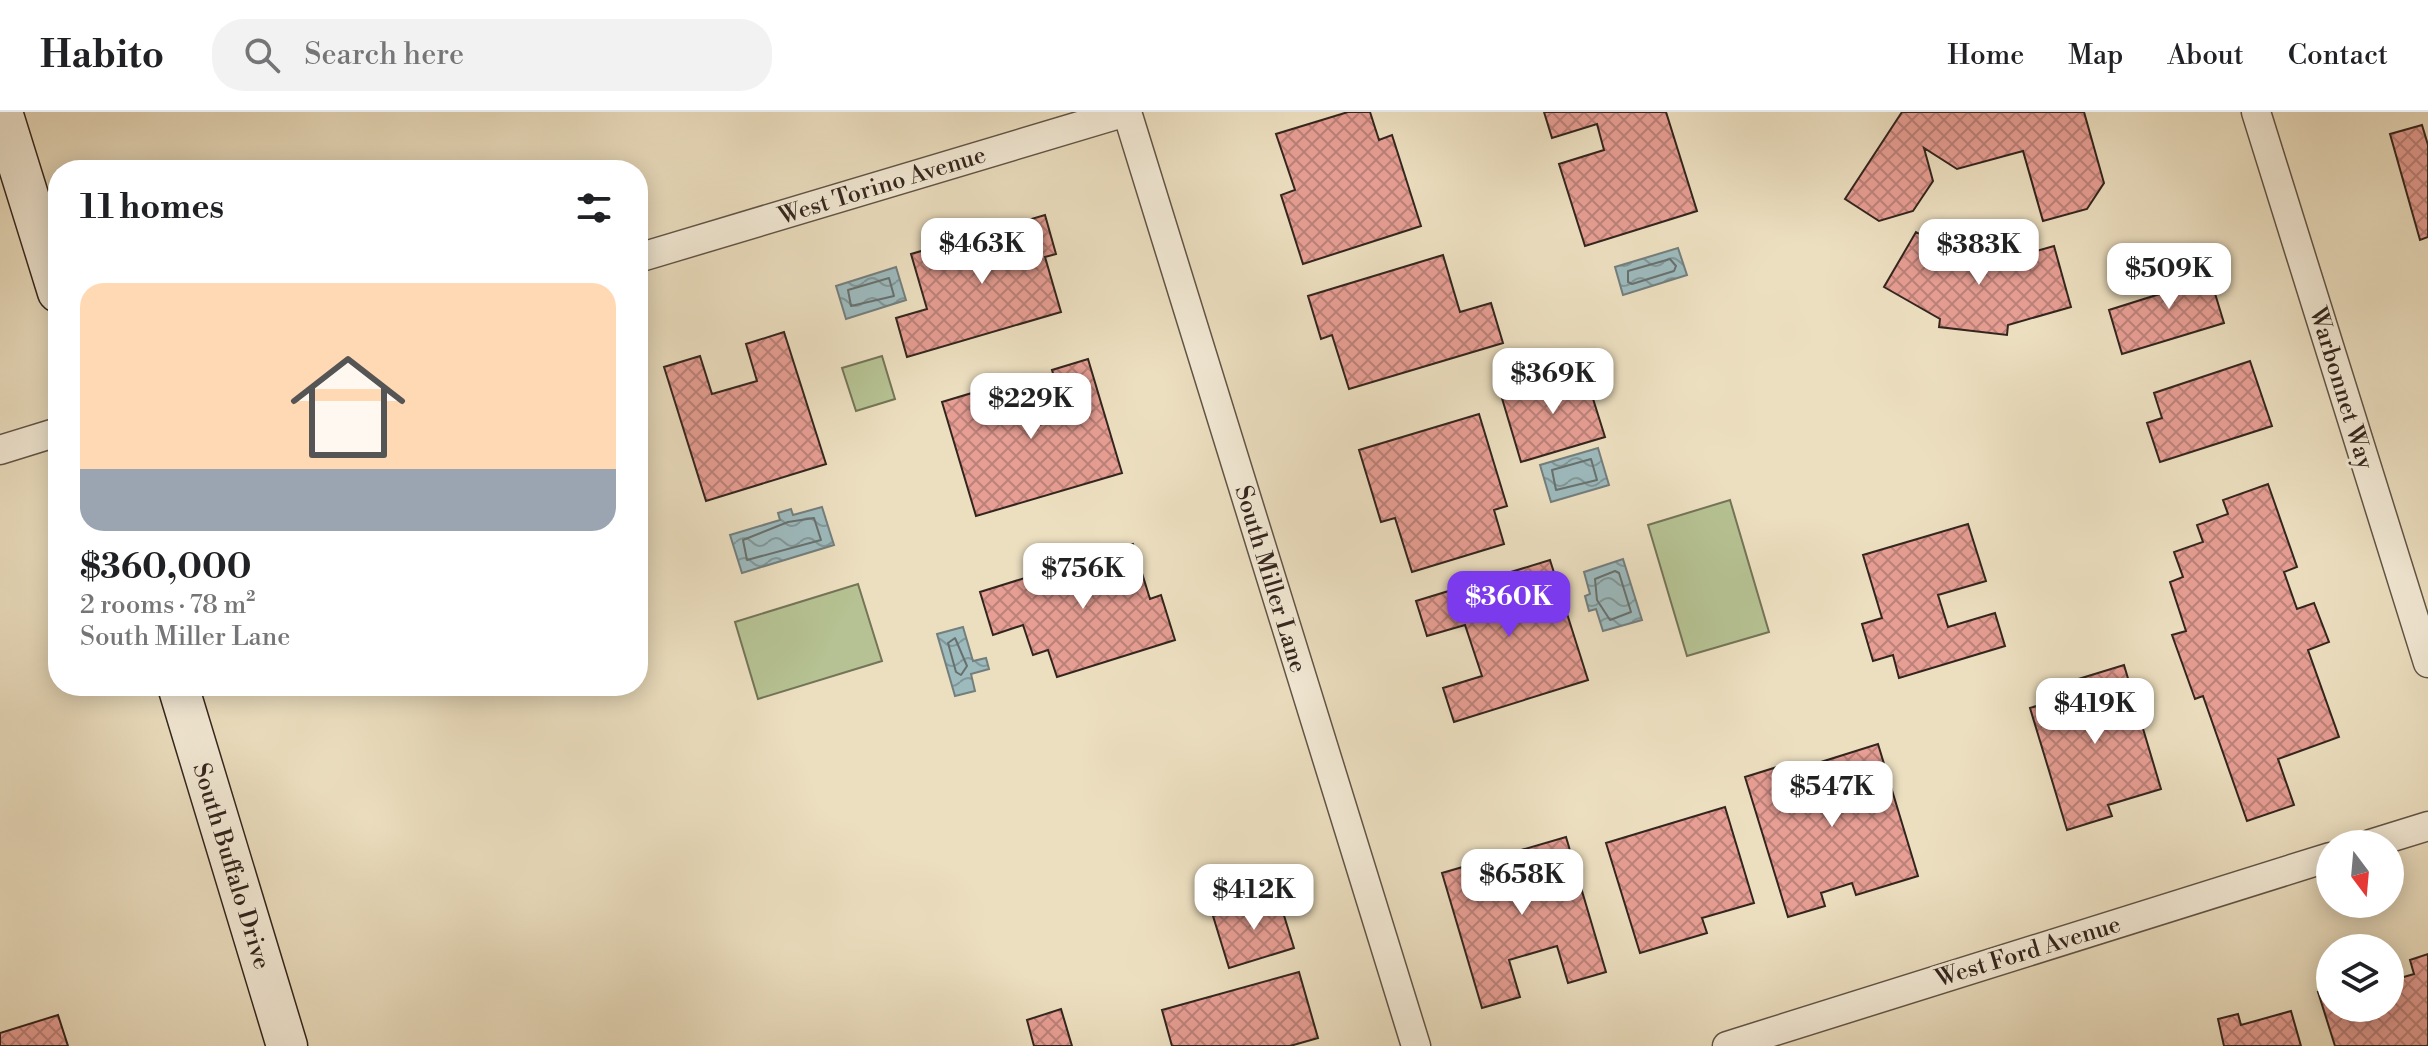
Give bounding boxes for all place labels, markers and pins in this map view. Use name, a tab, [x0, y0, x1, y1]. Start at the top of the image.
pin: $463K	[926, 218, 1038, 286]
pin: $383K	[1923, 219, 2035, 287]
pin: $509K	[2113, 243, 2225, 311]
pin: $369K	[1497, 348, 1609, 416]
pin: $229K	[975, 373, 1087, 441]
pin: $756K	[1027, 543, 1139, 611]
pin: $360K	[1453, 571, 1565, 639]
pin: $419K	[2039, 678, 2151, 746]
pin: $547K	[1776, 761, 1888, 829]
pin: $658K	[1466, 849, 1578, 917]
pin: $412K	[1198, 864, 1310, 932]

